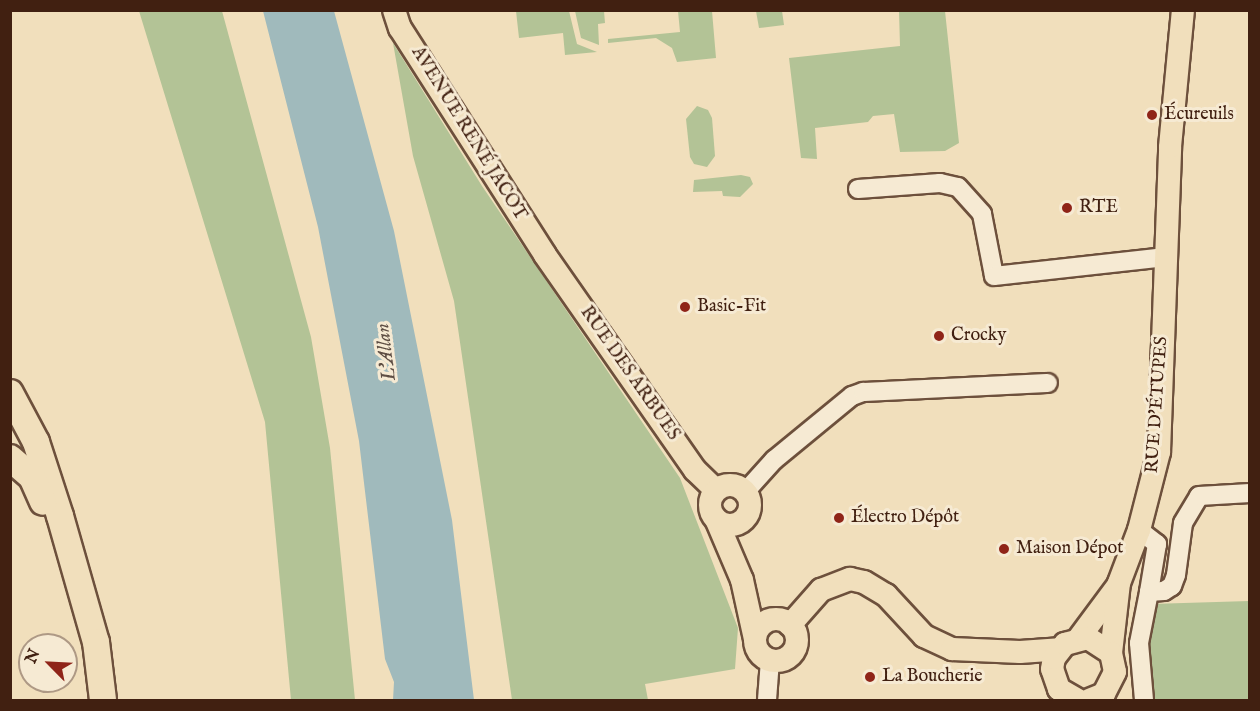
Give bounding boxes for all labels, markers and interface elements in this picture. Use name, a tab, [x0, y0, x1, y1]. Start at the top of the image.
street label: AVENUE RENÉ JACOT	[406, 43, 530, 225]
place label: Écureuils	[1164, 104, 1234, 126]
marker: Écureuils	[1145, 108, 1159, 122]
place label: RTE	[1079, 197, 1118, 219]
marker: RTE	[1060, 201, 1074, 215]
place label: Basic-Fit	[697, 296, 766, 318]
marker: Basic-Fit	[678, 300, 692, 314]
street label: RUE DES ARBUES	[575, 303, 683, 445]
water label: L'Allan	[371, 322, 401, 382]
place label: Crocky	[951, 325, 1006, 347]
marker: Crocky	[932, 329, 946, 343]
street label: RUE D'ÉTUPES	[1142, 336, 1174, 474]
place label: Électro Dépôt	[851, 507, 959, 529]
marker: Électro Dépôt	[832, 511, 846, 525]
place label: Maison Dépot	[1016, 538, 1123, 560]
marker: Maison Dépot	[997, 542, 1011, 556]
north arrow	[18, 633, 78, 693]
text: N	[21, 646, 45, 667]
place label: La Boucherie	[882, 666, 983, 688]
marker: La Boucherie	[863, 670, 877, 684]

